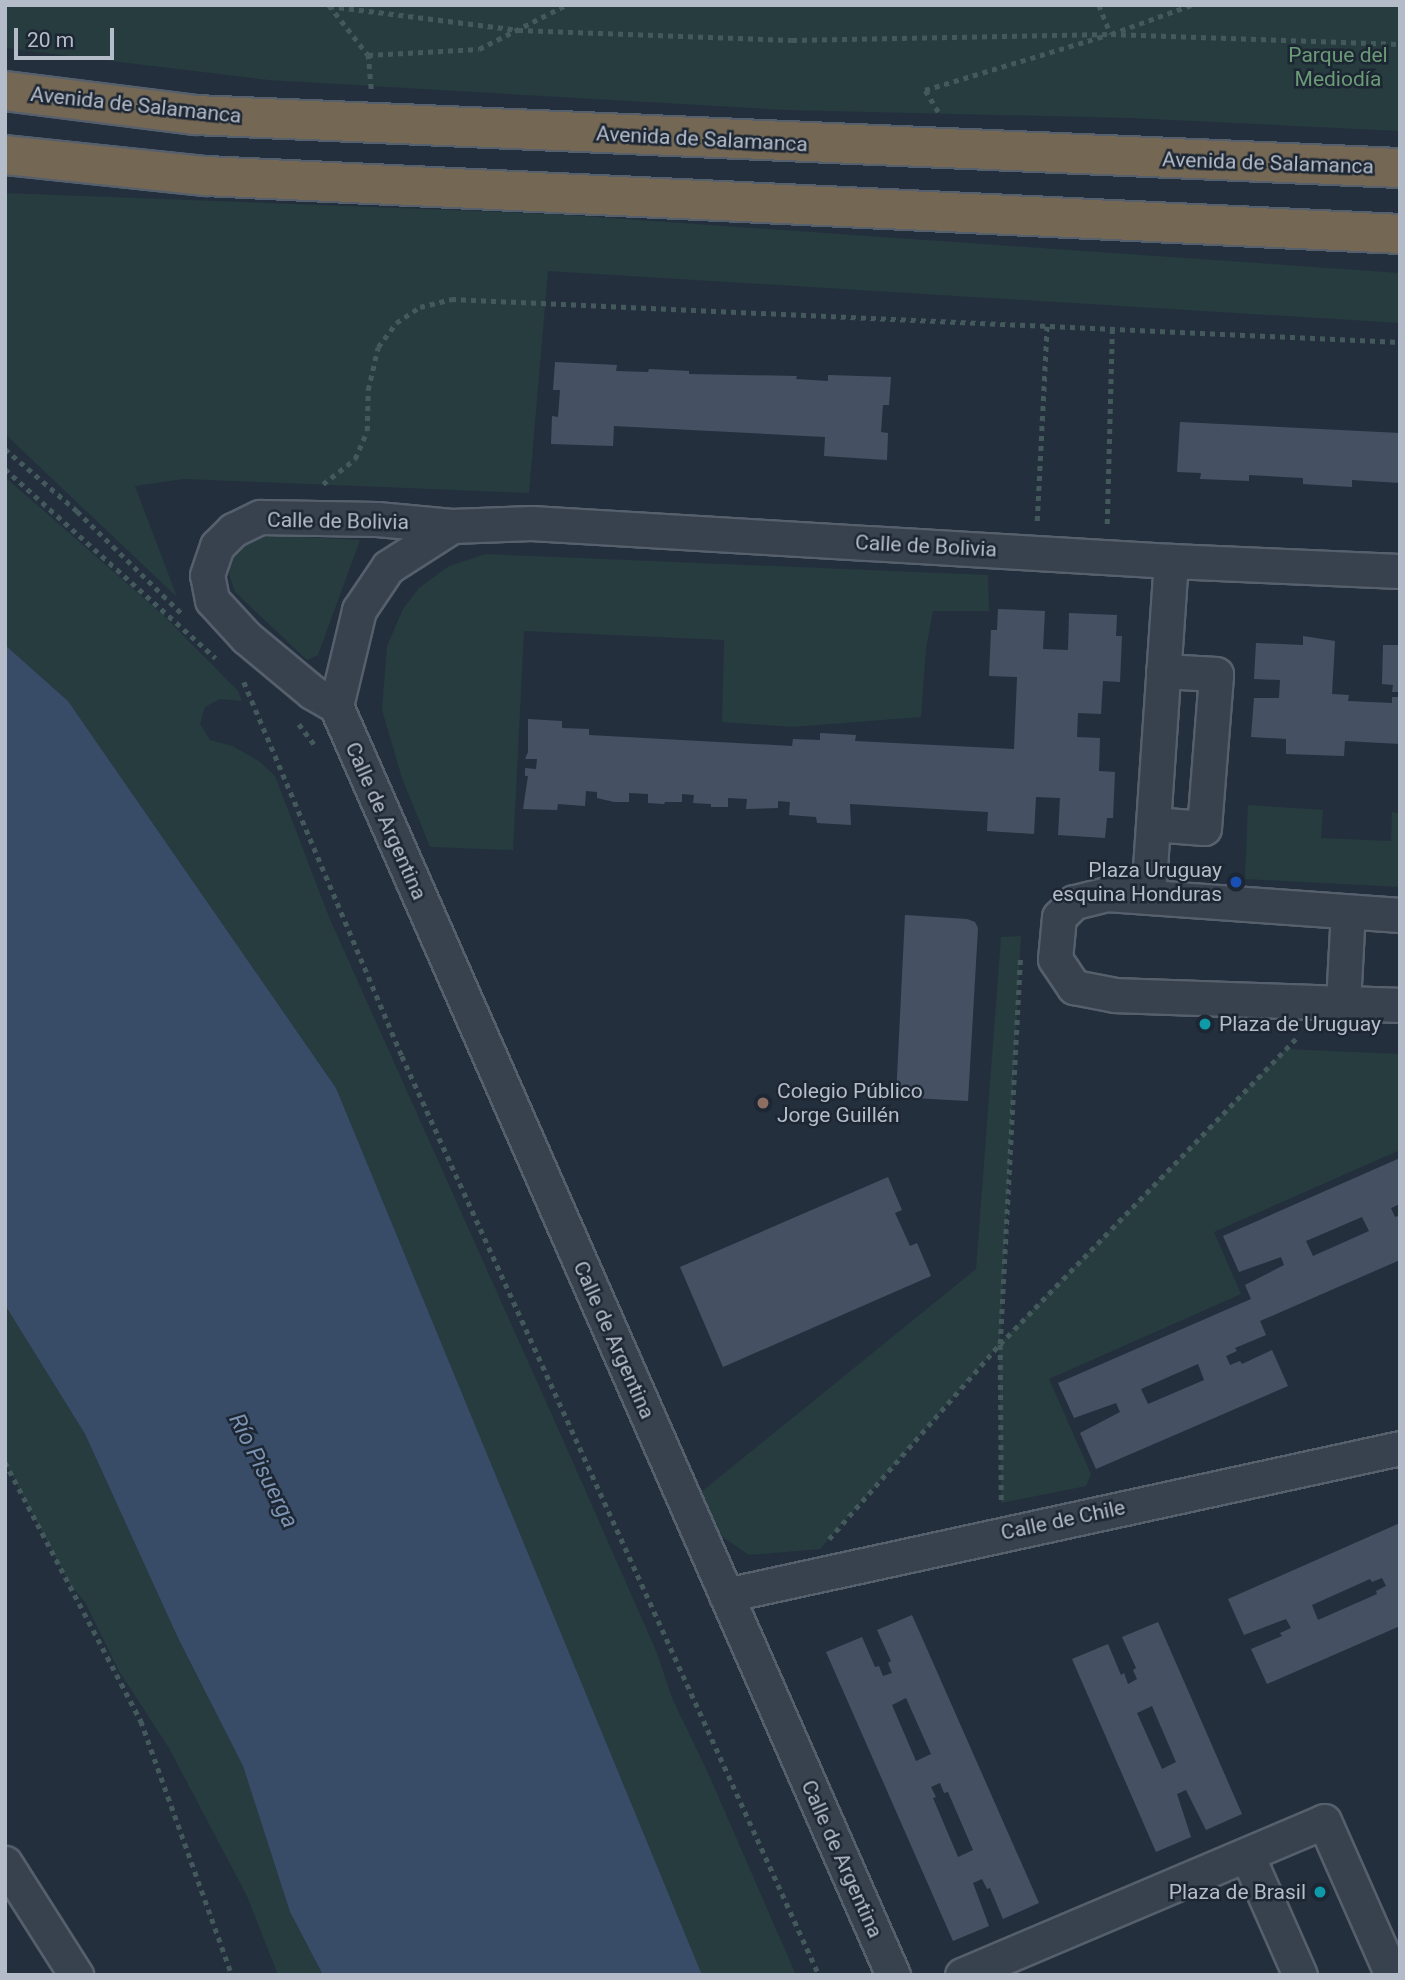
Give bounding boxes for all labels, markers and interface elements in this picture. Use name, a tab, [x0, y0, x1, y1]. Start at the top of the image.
scale bar	[18, 14, 117, 58]
text: 20 m	[27, 28, 74, 52]
park label: Parque del Mediodía	[1288, 42, 1388, 92]
street label: Avenida de Salamanca	[29, 81, 243, 129]
street label: Avenida de Salamanca	[595, 121, 809, 157]
street label: Avenida de Salamanca	[1162, 147, 1374, 179]
street label: Calle de Bolivia	[267, 507, 409, 535]
street label: Calle de Bolivia	[855, 530, 997, 562]
street label: Calle de Argentina	[340, 738, 432, 904]
place label: Plaza Uruguay esquina Honduras	[1052, 857, 1222, 907]
marker: Plaza Uruguay esquina Honduras	[1228, 874, 1244, 890]
place label: Plaza de Uruguay	[1219, 1011, 1381, 1037]
marker: Plaza de Uruguay	[1197, 1016, 1213, 1032]
place label: Colegio Público Jorge Guillén	[777, 1078, 923, 1128]
marker: Colegio Público Jorge Guillén	[755, 1095, 771, 1111]
street label: Calle de Argentina	[568, 1257, 660, 1423]
water label: Río Pisuerga	[222, 1409, 304, 1533]
street label: Calle de Chile	[999, 1495, 1127, 1545]
street label: Calle de Argentina	[796, 1776, 888, 1942]
place label: Plaza de Brasil	[1169, 1879, 1306, 1905]
marker: Plaza de Brasil	[1312, 1884, 1328, 1900]

